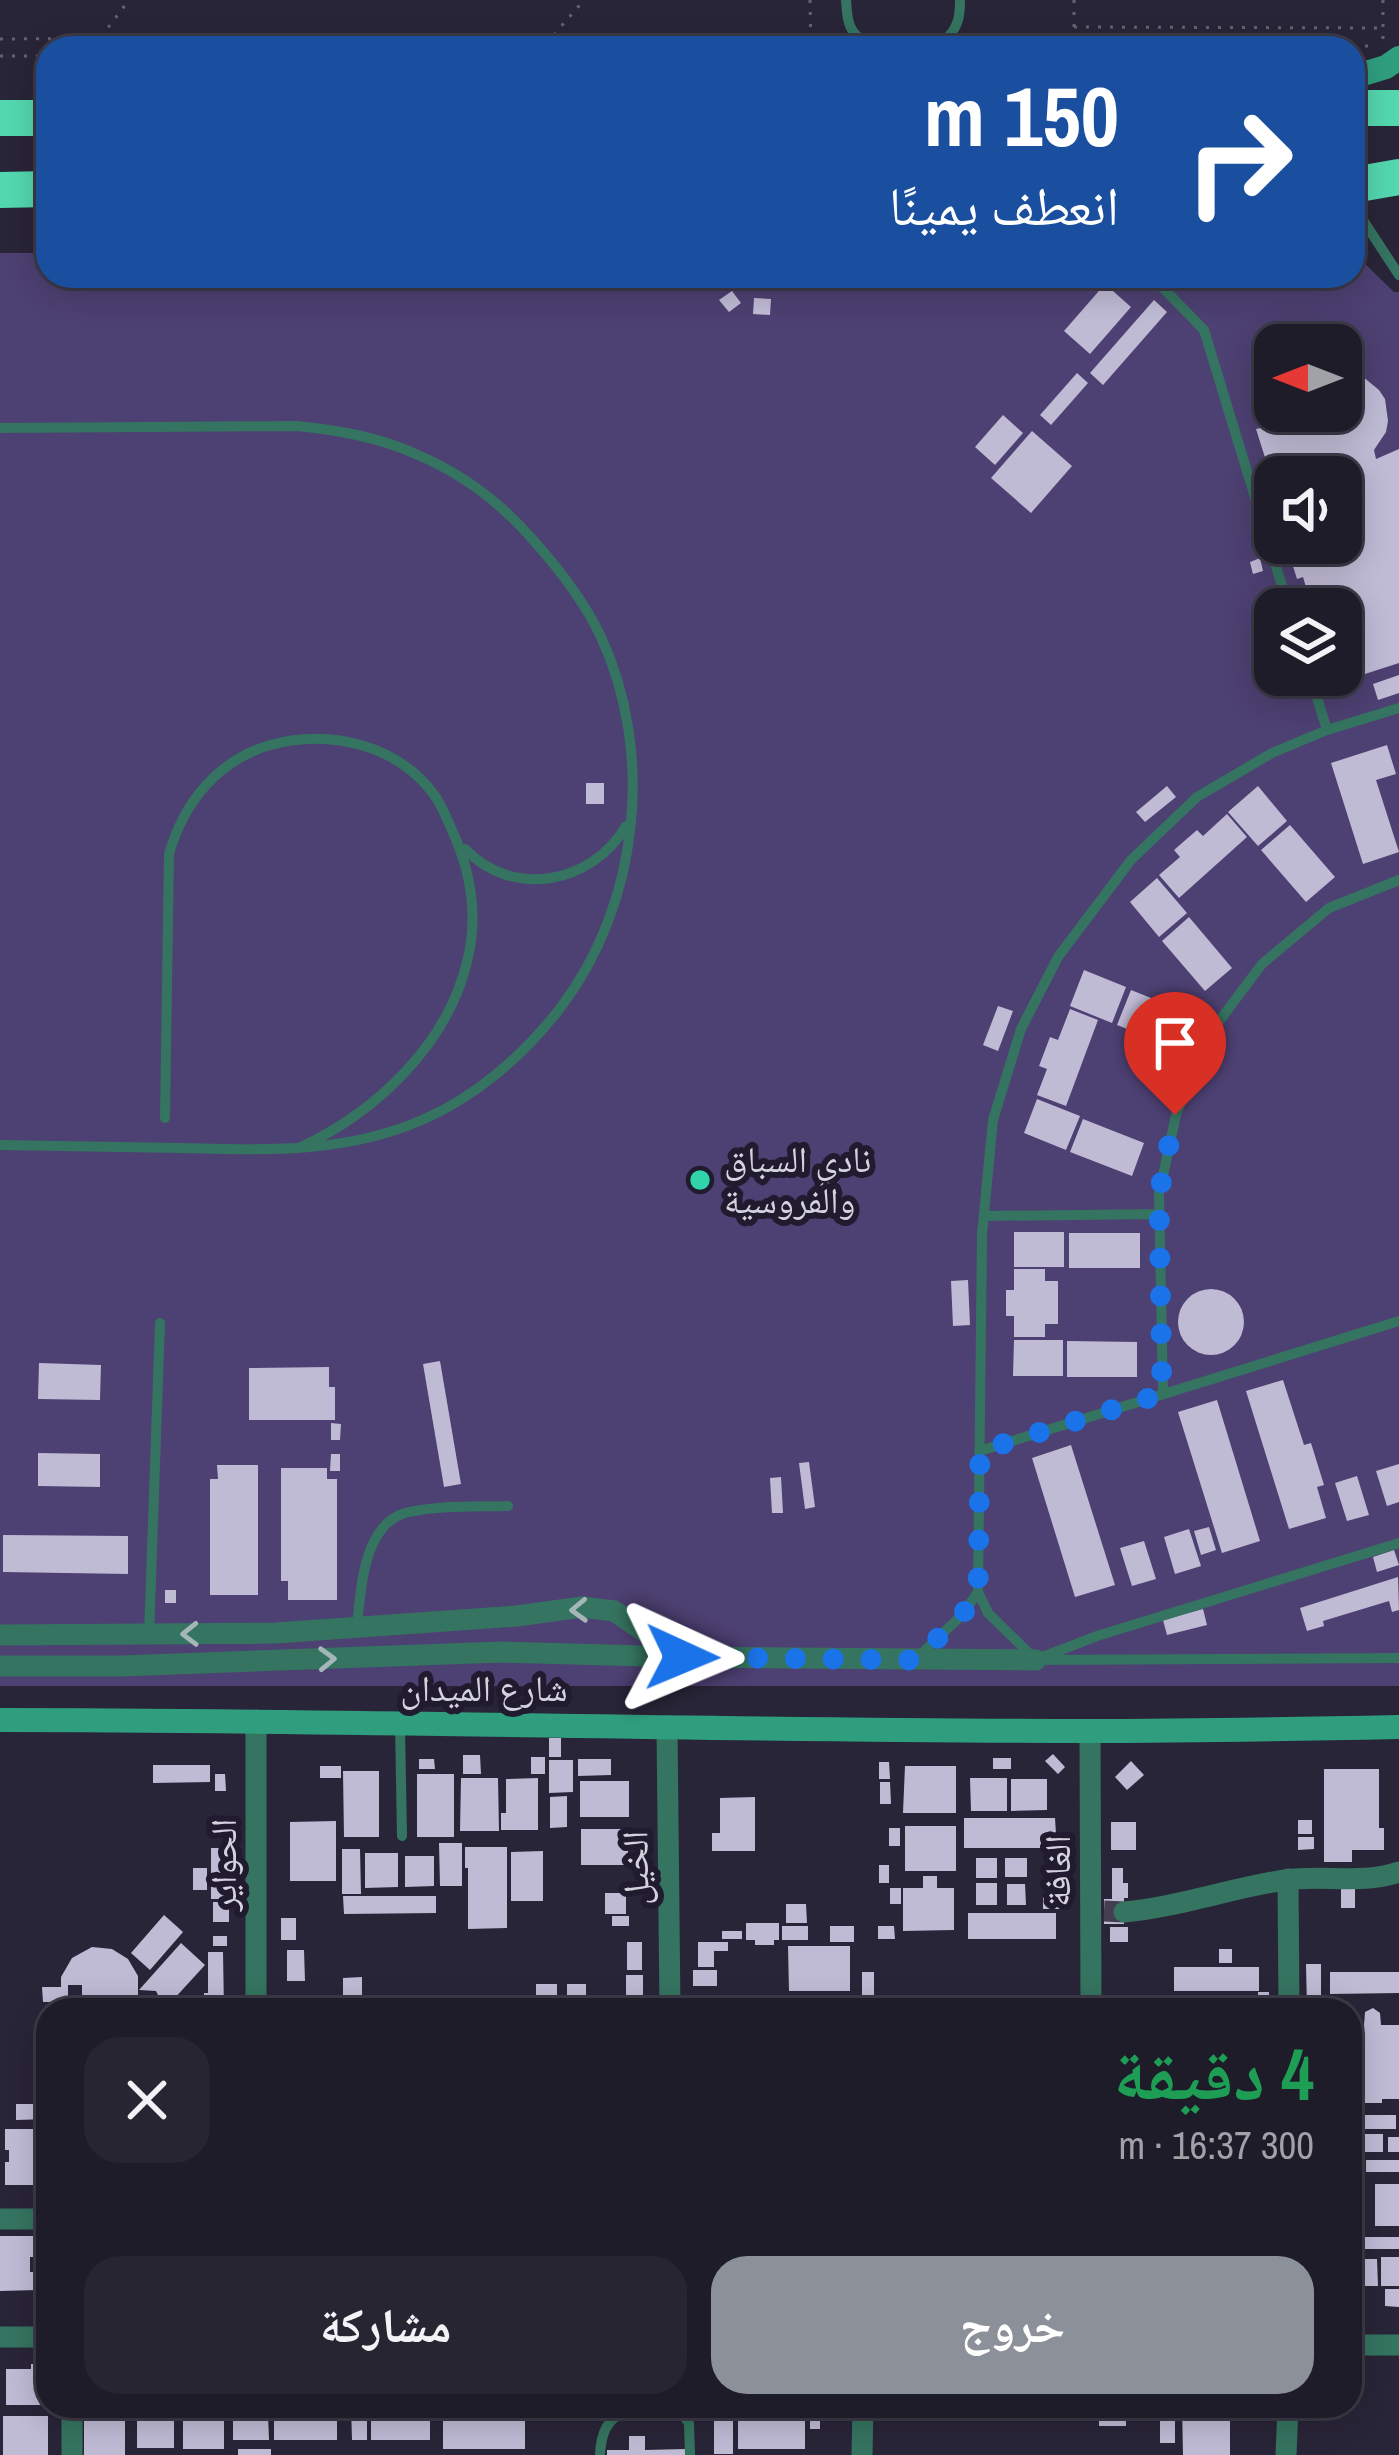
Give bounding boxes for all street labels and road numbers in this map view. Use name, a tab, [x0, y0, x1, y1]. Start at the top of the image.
street label: شارع الميدان	[400, 1664, 568, 1712]
street label: الحواير	[199, 1819, 247, 1912]
street label: الخيل	[610, 1830, 660, 1906]
street label: الغافة	[1033, 1835, 1081, 1907]

